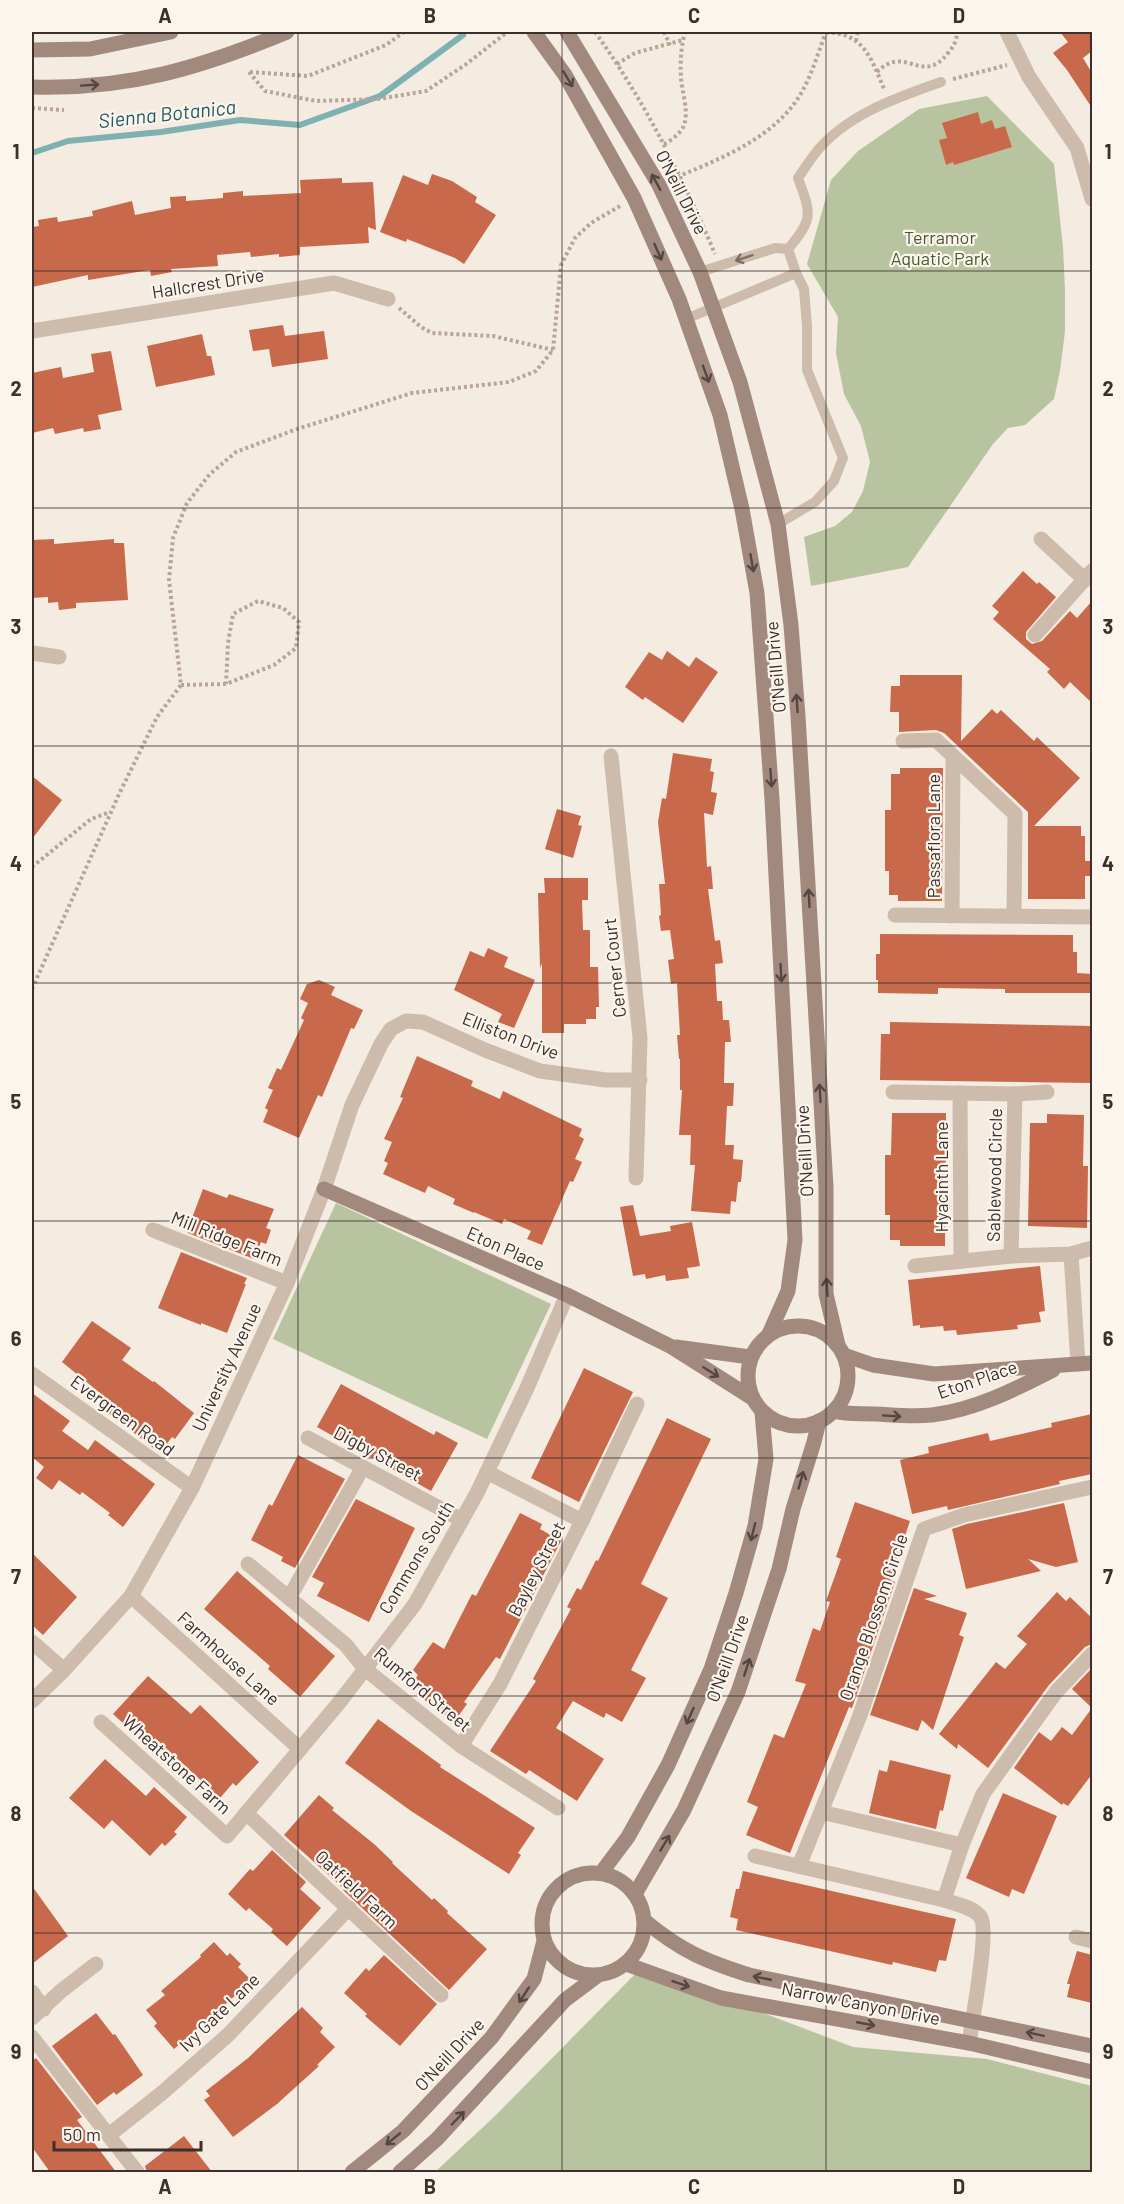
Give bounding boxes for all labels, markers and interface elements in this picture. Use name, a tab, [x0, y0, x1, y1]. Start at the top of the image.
text: A	[158, 3, 172, 27]
text: B	[424, 3, 436, 27]
text: C	[688, 3, 700, 27]
text: D	[953, 3, 965, 27]
one-way arrow	[562, 70, 574, 87]
one-way arrow	[79, 79, 99, 90]
water label: Sienna Botanica	[97, 94, 237, 132]
text: 1	[12, 139, 20, 163]
text: 1	[1104, 139, 1112, 163]
street label: O'Neill Drive	[651, 146, 713, 238]
one-way arrow	[650, 173, 661, 191]
park label: Terramor Aquatic Park	[891, 226, 989, 269]
one-way arrow	[653, 242, 664, 261]
one-way arrow	[735, 253, 754, 264]
street label: Hallcrest Drive	[150, 263, 266, 303]
one-way arrow	[701, 364, 712, 383]
text: 2	[10, 376, 22, 400]
text: 2	[1102, 376, 1114, 400]
one-way arrow	[747, 553, 758, 573]
text: 3	[11, 614, 21, 638]
text: 3	[1103, 614, 1113, 638]
street label: O'Neill Drive	[760, 620, 790, 714]
one-way arrow	[792, 694, 803, 714]
one-way arrow	[766, 768, 777, 788]
street label: Passaflora Lane	[922, 774, 944, 898]
text: 4	[10, 851, 22, 875]
text: 4	[1102, 851, 1114, 875]
one-way arrow	[803, 888, 814, 908]
street label: Cerner Court	[598, 917, 630, 1019]
one-way arrow	[776, 963, 787, 983]
street label: Elliston Drive	[459, 1006, 563, 1064]
one-way arrow	[814, 1083, 825, 1103]
text: 5	[11, 1089, 22, 1113]
text: 5	[1103, 1089, 1114, 1113]
street label: O'Neill Drive	[791, 1105, 817, 1197]
street label: Sablewood Circle	[982, 1108, 1006, 1242]
street label: Hyacinth Lane	[930, 1121, 952, 1233]
street label: Mill Ridge Farm	[168, 1206, 286, 1270]
street label: Eton Place	[464, 1221, 548, 1275]
one-way arrow	[821, 1278, 832, 1298]
street label: University Avenue	[187, 1299, 265, 1435]
text: 6	[11, 1326, 22, 1350]
text: 6	[1103, 1326, 1114, 1350]
street label: Eton Place	[934, 1355, 1020, 1403]
one-way arrow	[702, 1366, 719, 1378]
street label: Evergreen Road	[67, 1370, 179, 1460]
one-way arrow	[882, 1410, 902, 1421]
street label: Digby Street	[330, 1421, 426, 1485]
one-way arrow	[796, 1471, 808, 1490]
street label: Commons South	[374, 1496, 458, 1618]
street label: Bayley Street	[503, 1518, 569, 1620]
one-way arrow	[746, 1523, 758, 1542]
street label: Orange Blossom Circle	[834, 1531, 912, 1703]
text: 7	[11, 1564, 21, 1588]
text: 7	[1103, 1564, 1113, 1588]
street label: Farmhouse Lane	[173, 1606, 285, 1710]
street label: O'Neill Drive	[701, 1611, 753, 1705]
street label: Rumford Street	[370, 1642, 476, 1736]
one-way arrow	[742, 1658, 753, 1677]
one-way arrow	[683, 1707, 695, 1725]
street label: Wheatstone Farm	[118, 1710, 236, 1818]
text: 8	[11, 1801, 22, 1825]
text: 8	[1103, 1801, 1114, 1825]
one-way arrow	[659, 1835, 671, 1852]
street label: Oatfield Farm	[311, 1845, 403, 1933]
street label: Ivy Gate Lane	[174, 1968, 264, 2056]
one-way arrow	[753, 1971, 772, 1983]
street label: Narrow Canyon Drive	[780, 1977, 942, 2029]
one-way arrow	[671, 1979, 690, 1990]
one-way arrow	[517, 1986, 530, 2003]
street label: O'Neill Drive	[410, 2013, 488, 2095]
one-way arrow	[856, 2019, 876, 2030]
one-way arrow	[1026, 2028, 1045, 2040]
text: 9	[11, 2039, 21, 2063]
text: 9	[1103, 2039, 1113, 2063]
one-way arrow	[450, 2110, 465, 2125]
scale bar	[54, 2114, 201, 2152]
text: 50 m	[63, 2123, 101, 2145]
one-way arrow	[386, 2132, 402, 2145]
text: A	[158, 2174, 172, 2198]
text: B	[424, 2174, 436, 2198]
text: C	[688, 2174, 700, 2198]
text: D	[953, 2174, 965, 2198]

